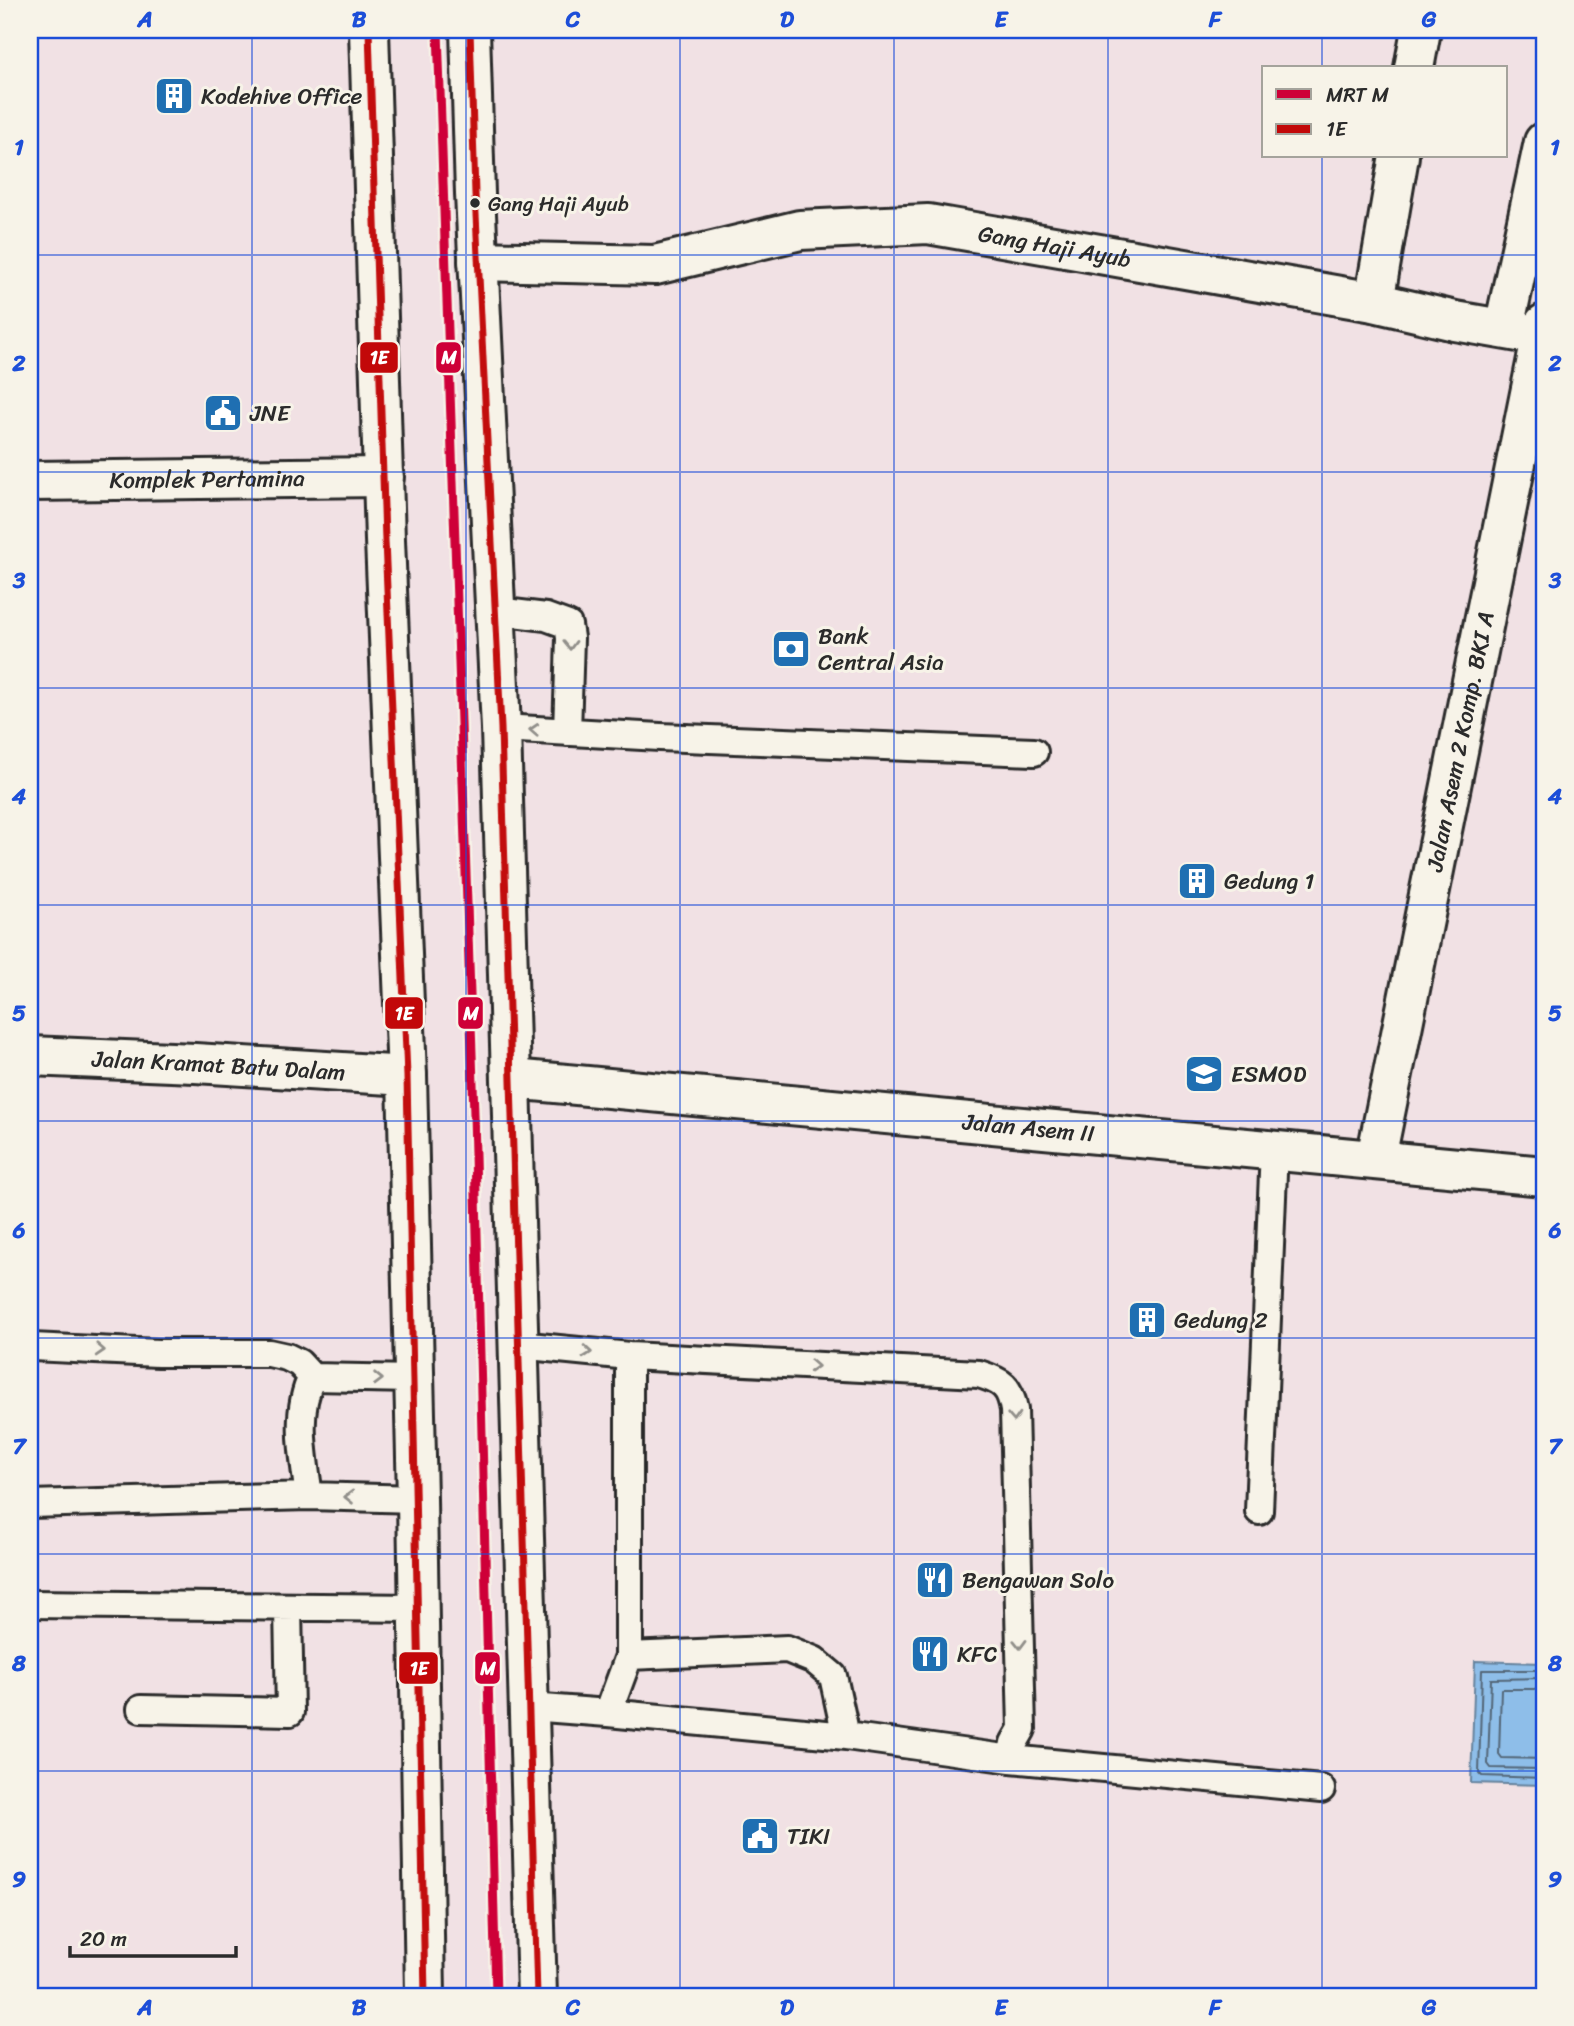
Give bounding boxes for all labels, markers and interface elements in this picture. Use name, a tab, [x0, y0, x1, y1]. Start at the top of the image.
text: A	[136, 0, 153, 40]
text: B	[352, 0, 367, 40]
text: C	[565, 0, 581, 40]
text: D	[780, 0, 795, 40]
text: E	[995, 0, 1010, 40]
text: F	[1208, 0, 1223, 40]
text: G	[1421, 0, 1437, 40]
legend	[1262, 66, 1508, 158]
building icon: Kodehive Office	[153, 75, 195, 117]
place label: Kodehive Office	[201, 76, 363, 117]
text: MRT M	[1326, 76, 1389, 114]
text: 1E	[1326, 110, 1348, 148]
text: 1	[14, 127, 24, 168]
text: 1	[1550, 127, 1560, 168]
place label: Gang Haji Ayub	[488, 185, 629, 223]
marker: Gang Haji Ayub	[468, 196, 482, 210]
street label: Gang Haji Ayub	[975, 213, 1134, 280]
line badge: 1E	[359, 341, 399, 374]
text: 1E	[370, 341, 390, 374]
line badge: M	[435, 341, 462, 374]
text: M	[440, 341, 457, 374]
text: 2	[11, 343, 26, 384]
text: 2	[1547, 343, 1562, 384]
public building icon: JNE	[202, 392, 244, 434]
place label: JNE	[249, 393, 291, 434]
street label: Komplek Pertamina	[109, 458, 305, 501]
text: 3	[12, 560, 26, 601]
text: 3	[1548, 560, 1562, 601]
street label: Jalan Asem 2 Komp. BKI A	[1414, 608, 1507, 876]
place label: Bank Central Asia	[818, 616, 944, 683]
bank icon: Bank Central Asia	[770, 628, 812, 670]
one-way arrow	[562, 640, 577, 651]
one-way arrow	[528, 722, 539, 737]
text: 4	[11, 776, 27, 817]
text: 4	[1547, 776, 1563, 817]
building icon: Gedung 1	[1176, 860, 1218, 902]
place label: Gedung 1	[1224, 861, 1315, 902]
text: 5	[12, 993, 26, 1034]
text: 5	[1548, 993, 1562, 1034]
line badge: 1E	[384, 996, 424, 1030]
line badge: M	[457, 996, 484, 1030]
text: 1E	[395, 997, 415, 1030]
text: M	[462, 997, 479, 1030]
street label: Jalan Kramat Batu Dalam	[90, 1039, 347, 1093]
school or university icon: ESMOD	[1183, 1053, 1225, 1095]
place label: ESMOD	[1231, 1054, 1307, 1095]
street label: Jalan Asem II	[960, 1101, 1096, 1155]
text: 6	[11, 1210, 26, 1251]
text: 6	[1547, 1210, 1562, 1251]
building icon: Gedung 2	[1126, 1299, 1168, 1341]
place label: Gedung 2	[1174, 1300, 1268, 1341]
one-way arrow	[94, 1343, 105, 1358]
one-way arrow	[582, 1344, 593, 1359]
one-way arrow	[809, 1358, 820, 1373]
one-way arrow	[373, 1371, 383, 1387]
one-way arrow	[1006, 1412, 1021, 1423]
text: 7	[12, 1426, 27, 1467]
text: 7	[1548, 1426, 1563, 1467]
one-way arrow	[343, 1489, 354, 1505]
restaurant icon: Bengawan Solo	[914, 1559, 956, 1601]
place label: Bengawan Solo	[962, 1560, 1114, 1601]
restaurant icon: KFC	[909, 1633, 951, 1675]
place label: KFC	[957, 1634, 998, 1675]
one-way arrow	[1012, 1639, 1027, 1650]
text: 8	[11, 1643, 26, 1684]
text: 8	[1547, 1643, 1562, 1684]
line badge: 1E	[398, 1651, 439, 1685]
line badge: M	[474, 1651, 501, 1685]
text: 1E	[410, 1652, 430, 1685]
text: M	[479, 1652, 496, 1685]
public building icon: TIKI	[739, 1815, 781, 1857]
place label: TIKI	[787, 1816, 830, 1857]
text: 9	[12, 1859, 26, 1900]
text: 9	[1548, 1859, 1562, 1900]
scale bar	[70, 1914, 236, 1958]
text: 20 m	[80, 1920, 127, 1958]
text: A	[136, 1987, 153, 2026]
text: B	[352, 1987, 367, 2026]
text: C	[565, 1987, 581, 2026]
text: D	[780, 1987, 795, 2026]
text: E	[995, 1987, 1010, 2026]
text: F	[1208, 1987, 1223, 2026]
text: G	[1421, 1987, 1437, 2026]

